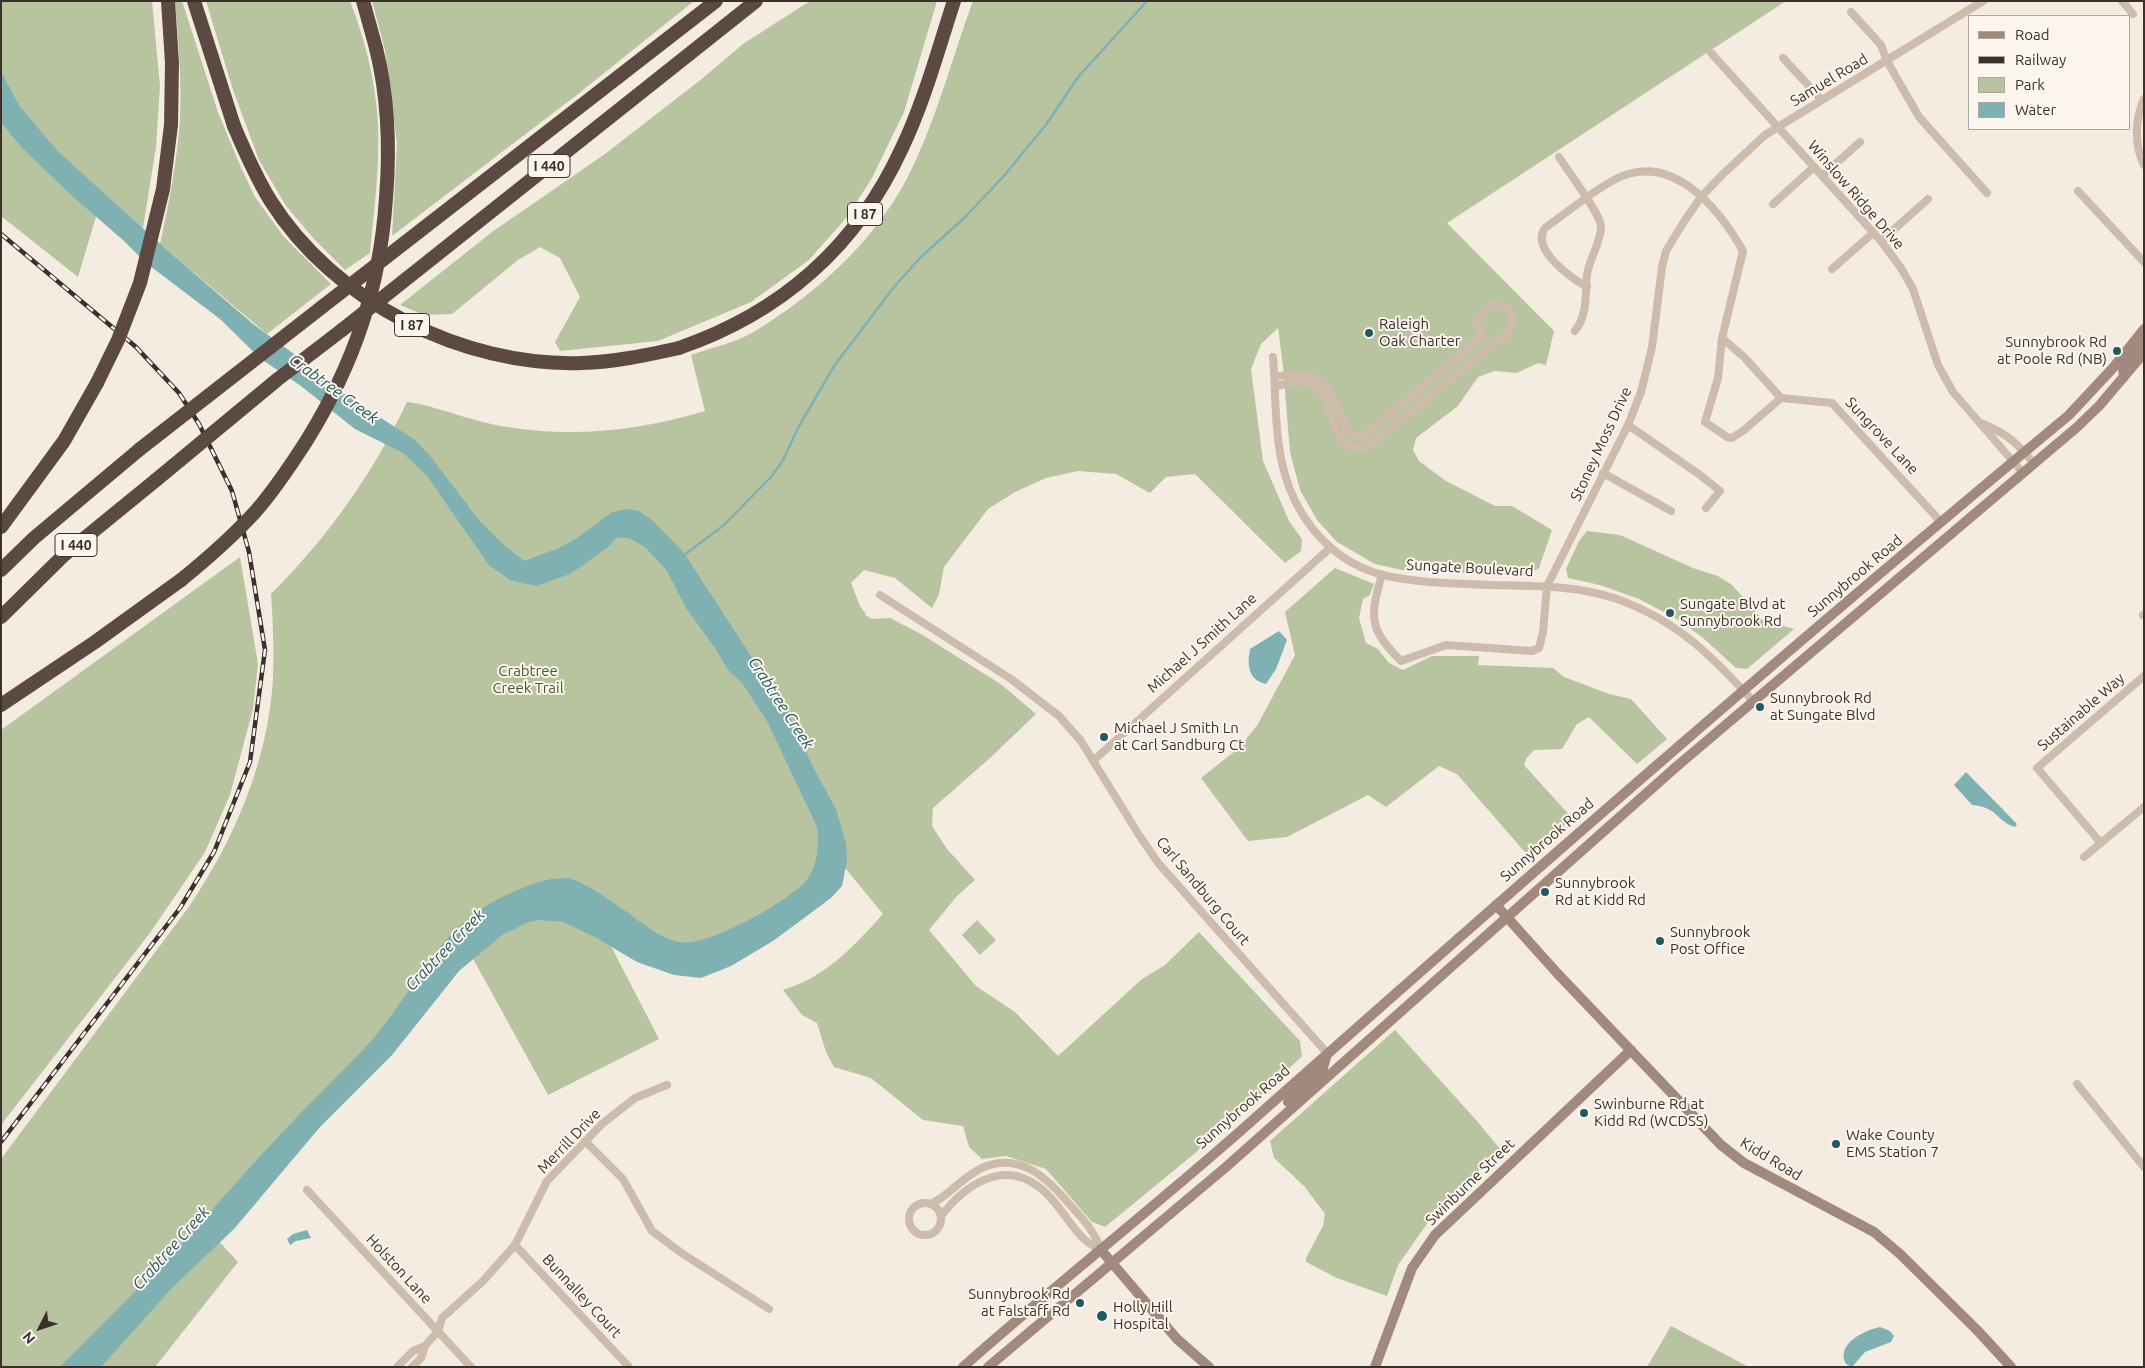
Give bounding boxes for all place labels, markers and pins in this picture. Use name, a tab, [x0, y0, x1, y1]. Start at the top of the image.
place label: Raleigh Oak Charter	[1379, 315, 1460, 350]
marker: Raleigh Oak Charter	[1363, 327, 1375, 339]
place label: Sunnybrook Rd at Poole Rd (NB)	[1997, 333, 2107, 368]
marker: Sunnybrook Rd at Poole Rd (NB)	[2111, 345, 2123, 357]
place label: Sungate Blvd at Sunnybrook Rd	[1680, 595, 1785, 630]
marker: Sungate Blvd at Sunnybrook Rd	[1664, 607, 1676, 619]
place label: Sunnybrook Rd at Sungate Blvd	[1770, 689, 1875, 724]
marker: Sunnybrook Rd at Sungate Blvd	[1754, 701, 1766, 713]
place label: Michael J Smith Ln at Carl Sandburg Ct	[1114, 719, 1244, 754]
marker: Michael J Smith Ln at Carl Sandburg Ct	[1098, 731, 1110, 743]
place label: Sunnybrook Rd at Kidd Rd	[1555, 874, 1646, 909]
marker: Sunnybrook Rd at Kidd Rd	[1539, 886, 1551, 898]
place label: Sunnybrook Post Office	[1670, 923, 1750, 958]
marker: Sunnybrook Post Office	[1654, 935, 1666, 947]
place label: Swinburne Rd at Kidd Rd (WCDSS)	[1594, 1095, 1708, 1130]
marker: Swinburne Rd at Kidd Rd (WCDSS)	[1578, 1107, 1590, 1119]
place label: Wake County EMS Station 7	[1846, 1126, 1939, 1161]
marker: Wake County EMS Station 7	[1830, 1138, 1842, 1150]
place label: Sunnybrook Rd at Falstaff Rd	[968, 1285, 1070, 1320]
marker: Sunnybrook Rd at Falstaff Rd	[1074, 1297, 1086, 1309]
place label: Holly Hill Hospital	[1113, 1298, 1173, 1333]
marker: Holly Hill Hospital	[1095, 1309, 1109, 1323]

